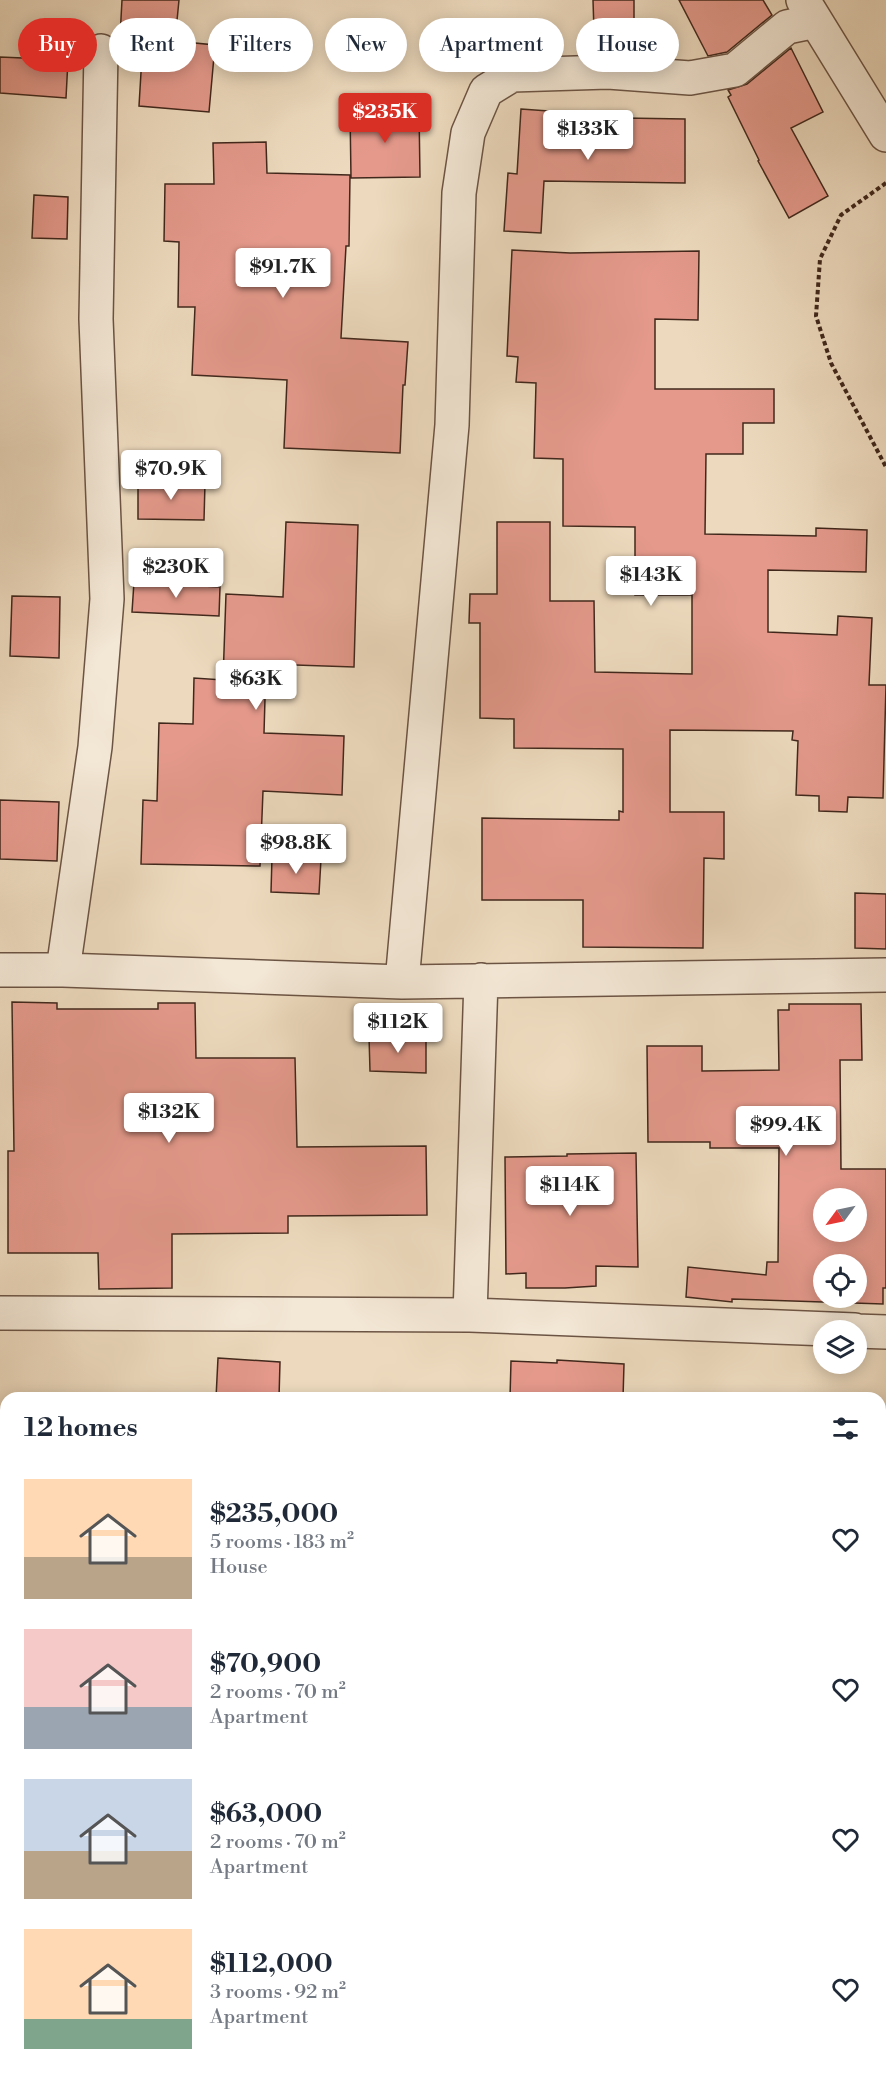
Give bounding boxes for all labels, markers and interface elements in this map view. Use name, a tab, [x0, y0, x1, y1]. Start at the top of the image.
chip: Buy	[18, 18, 97, 72]
chip: Rent	[109, 18, 196, 72]
chip: Filters	[208, 18, 313, 72]
chip: New	[325, 18, 407, 72]
chip: Apartment	[419, 18, 564, 72]
chip: House	[576, 18, 679, 72]
pin: $235K	[343, 93, 427, 144]
text: $235K	[352, 100, 418, 125]
pin: $133K	[546, 110, 630, 161]
text: $133K	[557, 117, 619, 142]
pin: $91.7K	[234, 248, 332, 299]
text: $91.7K	[249, 255, 317, 280]
pin: $70.9K	[122, 450, 220, 501]
text: $70.9K	[135, 457, 207, 482]
pin: $230K	[134, 548, 218, 599]
text: $230K	[142, 555, 210, 580]
pin: $143K	[609, 556, 693, 607]
text: $143K	[620, 563, 682, 588]
pin: $63K	[220, 660, 292, 711]
text: $63K	[230, 667, 282, 692]
pin: $98.8K	[247, 824, 345, 875]
text: $98.8K	[260, 831, 332, 856]
pin: $112K	[356, 1003, 440, 1054]
text: $112K	[368, 1010, 428, 1035]
pin: $132K	[127, 1093, 211, 1144]
text: $132K	[138, 1100, 200, 1125]
pin: $99.4K	[737, 1106, 835, 1157]
text: $99.4K	[750, 1113, 822, 1138]
pin: $114K	[528, 1166, 612, 1217]
text: $114K	[540, 1173, 600, 1198]
north arrow	[813, 1188, 867, 1242]
map controls	[813, 1188, 867, 1374]
button: locate	[813, 1254, 867, 1308]
button: layers	[813, 1320, 867, 1374]
text: 12 homes	[24, 1412, 138, 1444]
icon: filters	[829, 1412, 862, 1445]
text: $235,000	[210, 1498, 338, 1530]
icon: home	[72, 1503, 144, 1575]
icon: heart	[829, 1523, 862, 1556]
text: 5 rooms · 183 m²	[210, 1530, 354, 1555]
text: House	[210, 1555, 268, 1580]
text: $70,900	[210, 1648, 321, 1680]
icon: home	[72, 1653, 144, 1725]
icon: heart	[829, 1673, 862, 1706]
text: 2 rooms · 70 m²	[210, 1680, 346, 1705]
text: Apartment	[210, 1705, 308, 1730]
text: $63,000	[210, 1798, 322, 1830]
icon: home	[72, 1803, 144, 1875]
icon: heart	[829, 1823, 862, 1856]
text: 2 rooms · 70 m²	[210, 1830, 346, 1855]
text: Apartment	[210, 1855, 308, 1880]
text: $112,000	[210, 1948, 333, 1980]
icon: home	[72, 1953, 144, 2025]
icon: heart	[829, 1973, 862, 2006]
text: 3 rooms · 92 m²	[210, 1980, 346, 2005]
text: Apartment	[210, 2005, 308, 2030]

